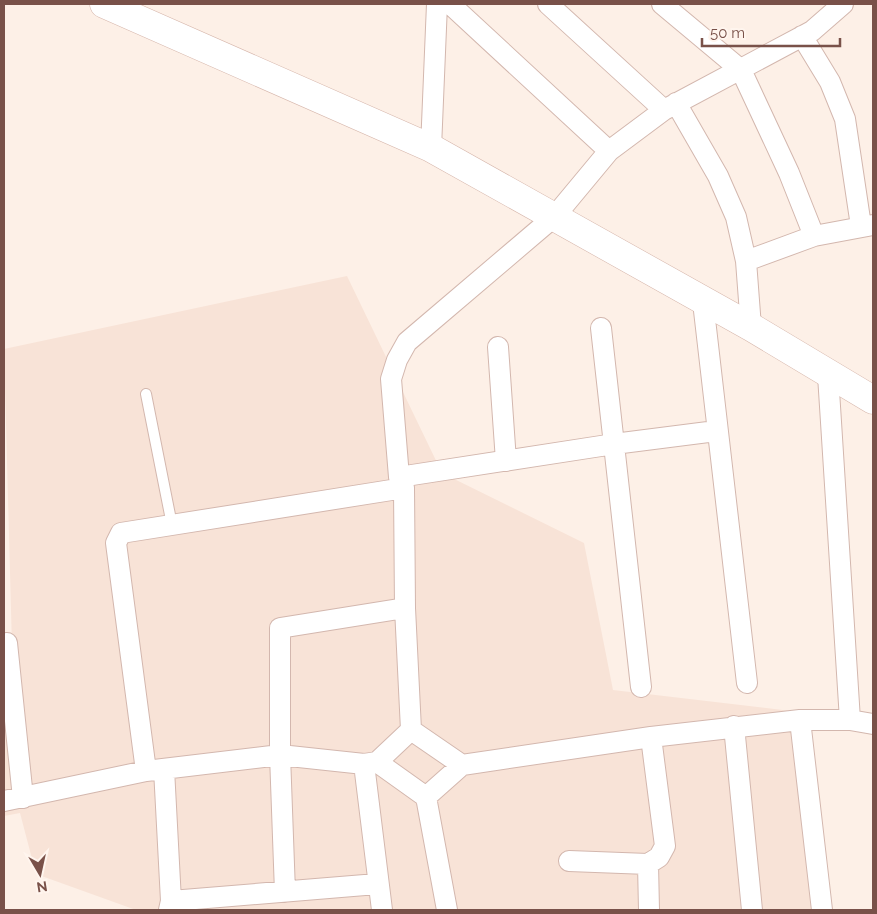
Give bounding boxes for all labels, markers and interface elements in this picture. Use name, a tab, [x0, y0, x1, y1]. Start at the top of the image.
scale bar	[702, 15, 840, 47]
text: 50 m	[710, 24, 745, 42]
north arrow	[15, 849, 65, 899]
text: N	[36, 878, 49, 896]

